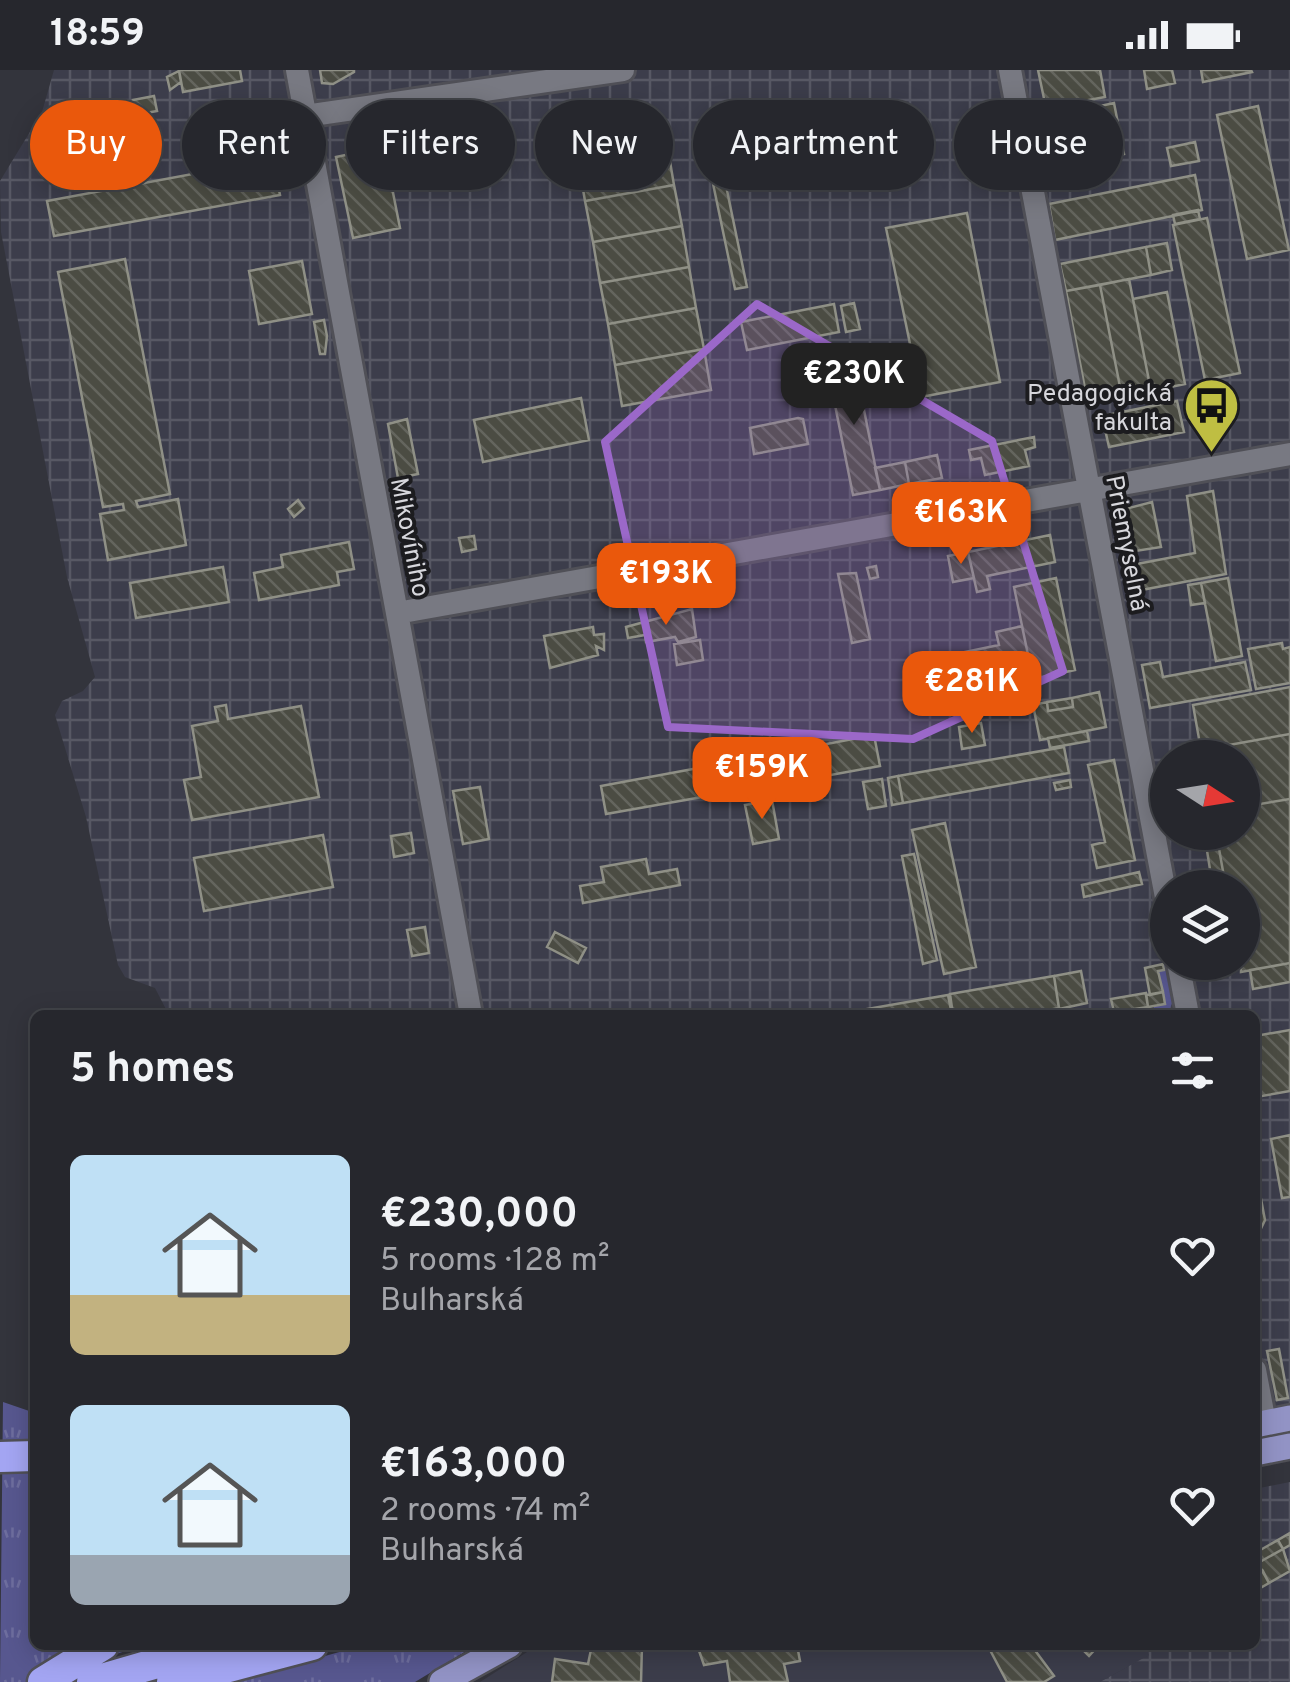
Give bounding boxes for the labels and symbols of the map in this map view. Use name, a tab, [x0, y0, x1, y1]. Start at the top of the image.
pin: €230K	[784, 343, 924, 428]
bus stop icon: Pedagogická fakulta	[1181, 376, 1241, 455]
place label: Pedagogická fakulta	[1027, 379, 1172, 440]
street label: Priemyselná	[1096, 473, 1154, 614]
street label: Mikovíniho	[381, 475, 435, 600]
pin: €163K	[891, 482, 1031, 567]
pin: €193K	[596, 543, 736, 628]
pin: €281K	[902, 651, 1042, 736]
pin: €159K	[692, 737, 832, 822]
north arrow	[1150, 740, 1260, 850]

